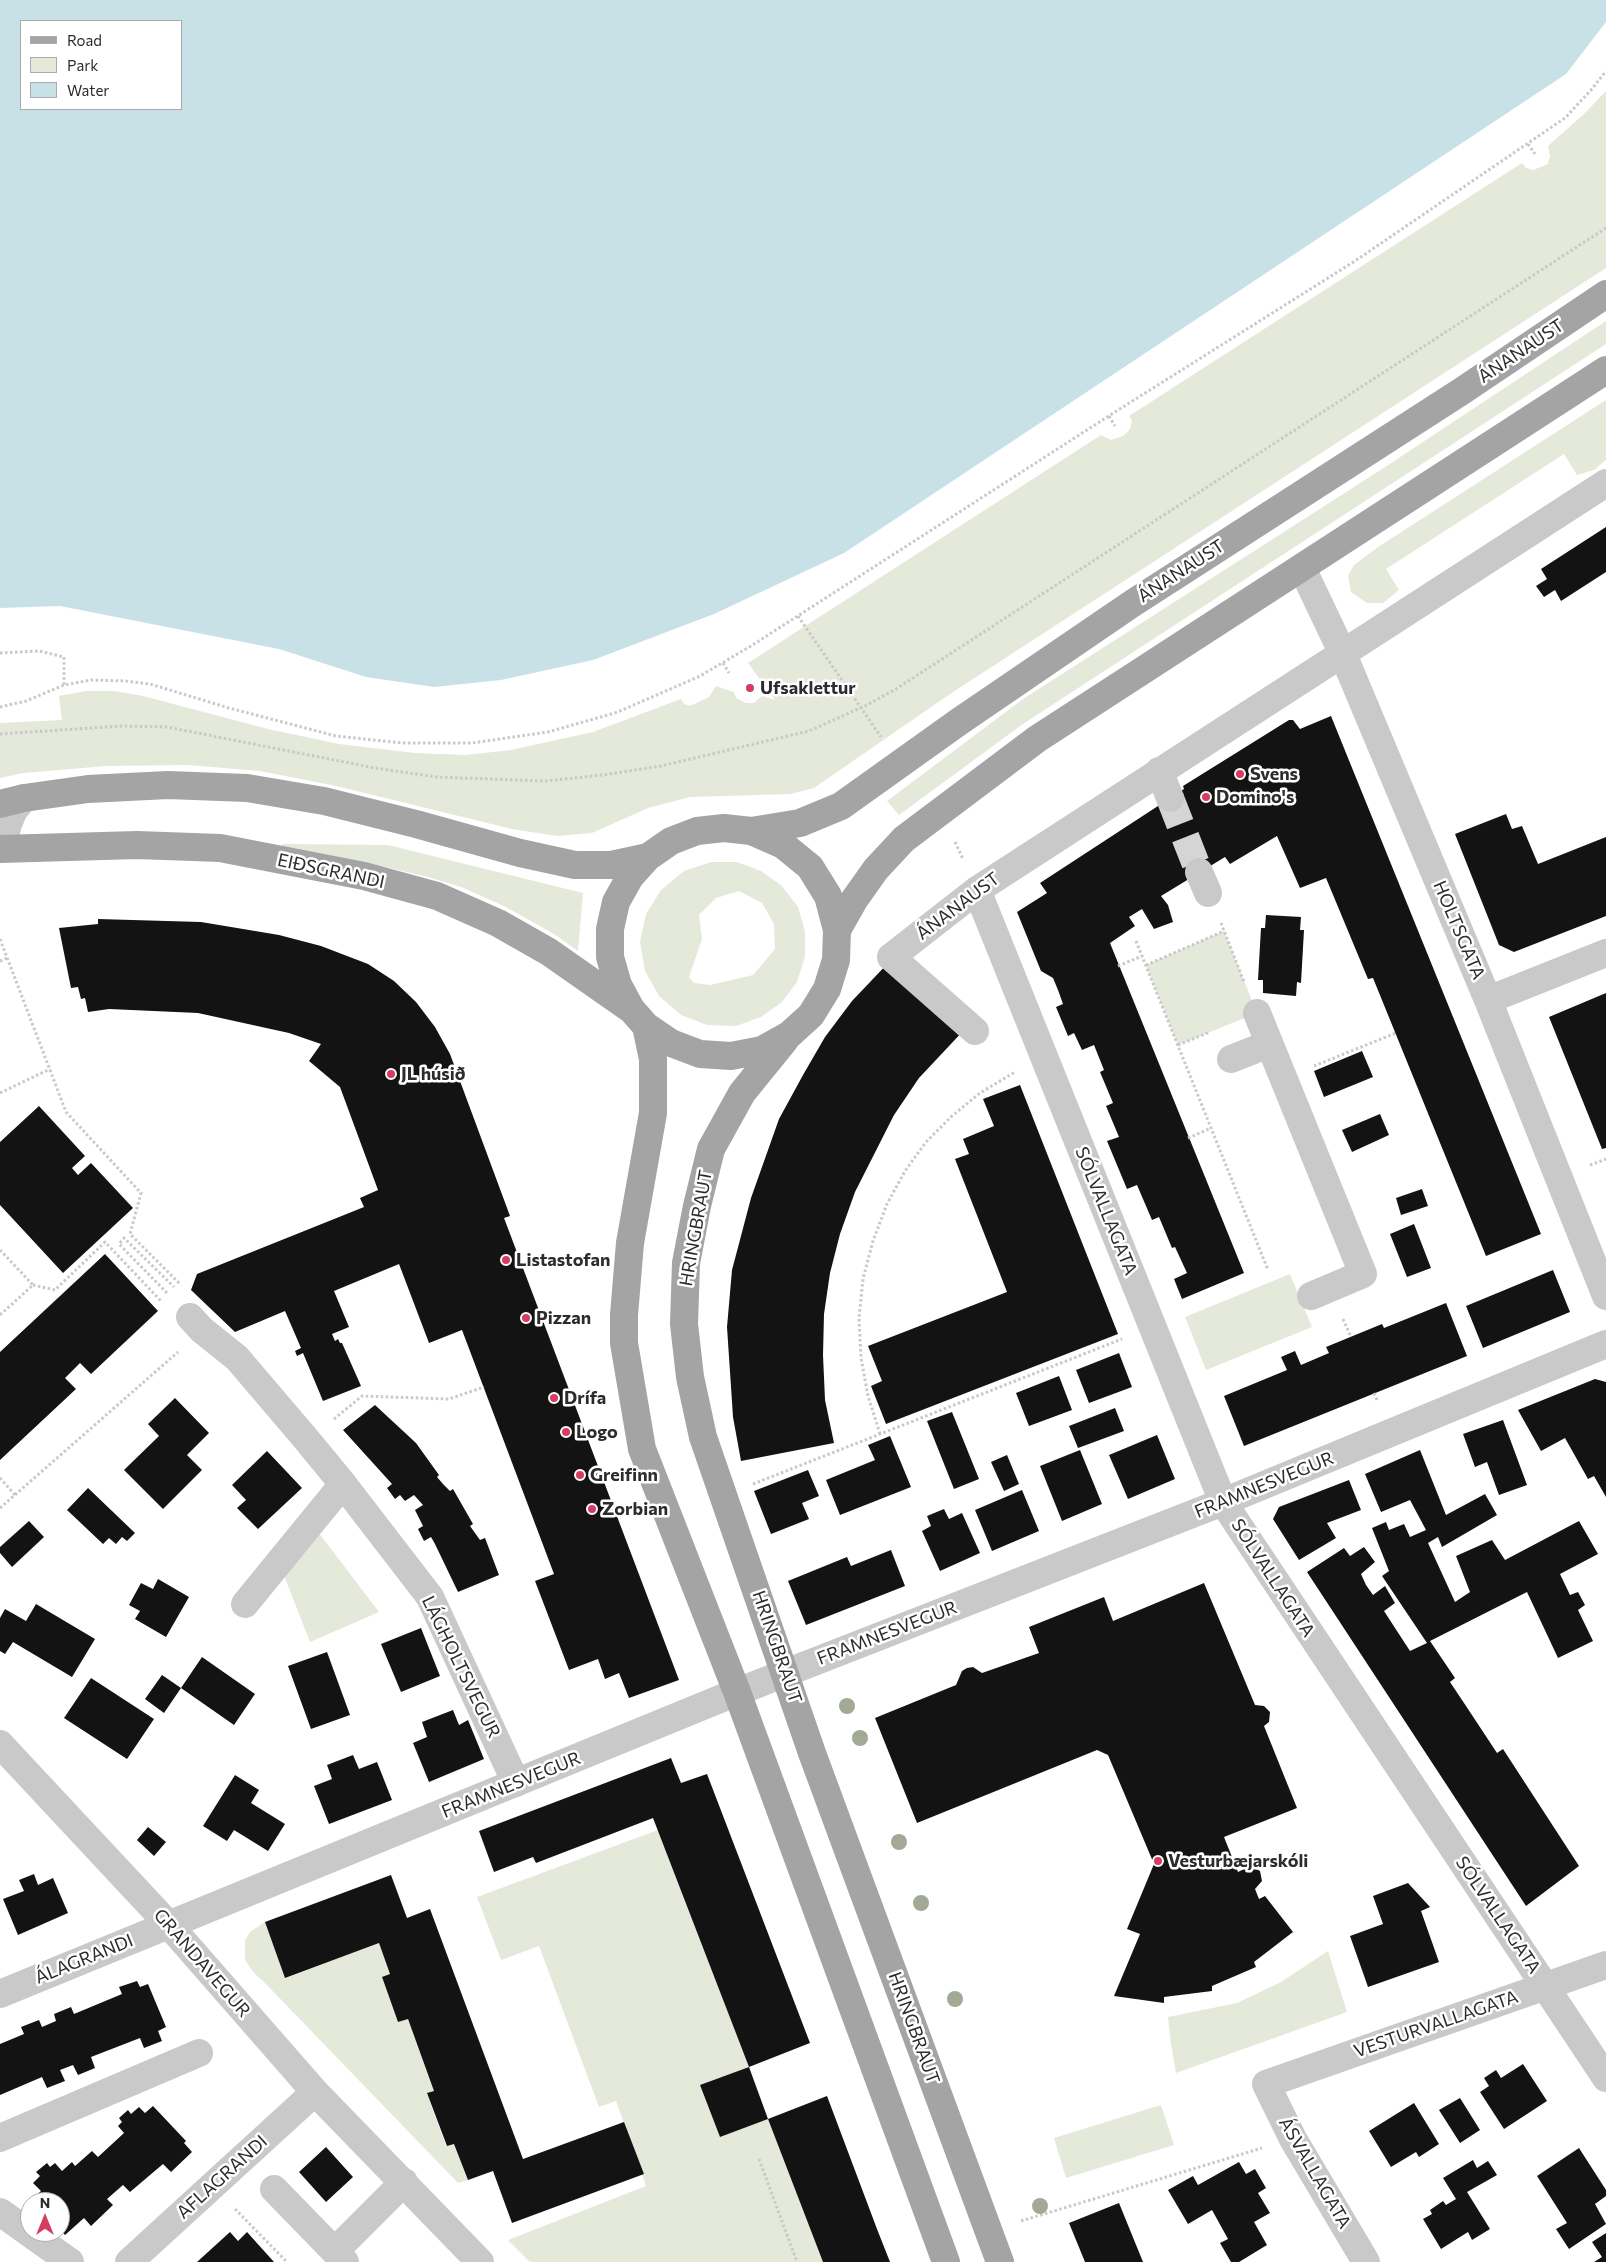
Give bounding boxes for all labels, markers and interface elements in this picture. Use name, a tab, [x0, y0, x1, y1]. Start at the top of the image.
legend	[20, 20, 182, 110]
text: Road	[67, 31, 102, 49]
text: Park	[67, 56, 98, 74]
text: Water	[67, 81, 109, 99]
street label: ÁNANAUST	[1474, 314, 1568, 388]
street label: ÁNANAUST	[1134, 535, 1228, 607]
place label: Ufsaklettur	[760, 677, 856, 699]
marker: Ufsaklettur	[744, 682, 756, 694]
place label: Svens	[1250, 763, 1298, 785]
marker: Svens	[1234, 768, 1246, 780]
place label: Domino's	[1216, 786, 1294, 808]
marker: Domino's	[1200, 791, 1212, 803]
street label: EIÐSGRANDI	[275, 849, 387, 893]
street label: ÁNANAUST	[912, 868, 1004, 944]
street label: HOLTSGATA	[1428, 877, 1490, 983]
place label: JL húsið	[401, 1063, 465, 1085]
marker: JL húsið	[385, 1068, 397, 1080]
street label: SÓLVALLAGATA	[1070, 1144, 1142, 1278]
street label: HRINGBRAUT	[675, 1168, 717, 1288]
place label: Listastofan	[516, 1249, 610, 1271]
marker: Listastofan	[500, 1254, 512, 1266]
place label: Pizzan	[536, 1307, 591, 1329]
marker: Pizzan	[520, 1312, 532, 1324]
place label: Drífa	[564, 1387, 606, 1409]
marker: Drífa	[548, 1392, 560, 1404]
place label: Logo	[576, 1421, 618, 1443]
marker: Logo	[560, 1426, 572, 1438]
street label: FRAMNESVEGUR	[1191, 1447, 1337, 1523]
place label: Greifinn	[590, 1464, 658, 1486]
marker: Greifinn	[574, 1469, 586, 1481]
place label: Zorbian	[602, 1498, 668, 1520]
marker: Zorbian	[586, 1503, 598, 1515]
street label: SÓLVALLAGATA	[1227, 1515, 1319, 1641]
street label: HRINGBRAUT	[748, 1588, 806, 1706]
street label: LÁGHOLTSVEGUR	[417, 1592, 505, 1742]
street label: FRAMNESVEGUR	[814, 1596, 960, 1670]
street label: FRAMNESVEGUR	[438, 1747, 584, 1823]
place label: Vesturbæjarskóli	[1168, 1850, 1308, 1872]
street label: SÓLVALLAGATA	[1451, 1852, 1545, 1978]
marker: Vesturbæjarskóli	[1152, 1855, 1164, 1867]
street label: GRANDAVEGUR	[149, 1904, 255, 2022]
street label: ÁLAGRANDI	[32, 1929, 136, 1989]
street label: HRINGBRAUT	[884, 1969, 944, 2087]
street label: VESTURVALLAGATA	[1351, 1986, 1521, 2062]
street label: ÁSVALLAGATA	[1274, 2113, 1356, 2233]
street label: AFLAGRANDI	[172, 2131, 272, 2223]
north arrow	[20, 2192, 70, 2242]
text: N	[40, 2194, 50, 2211]

